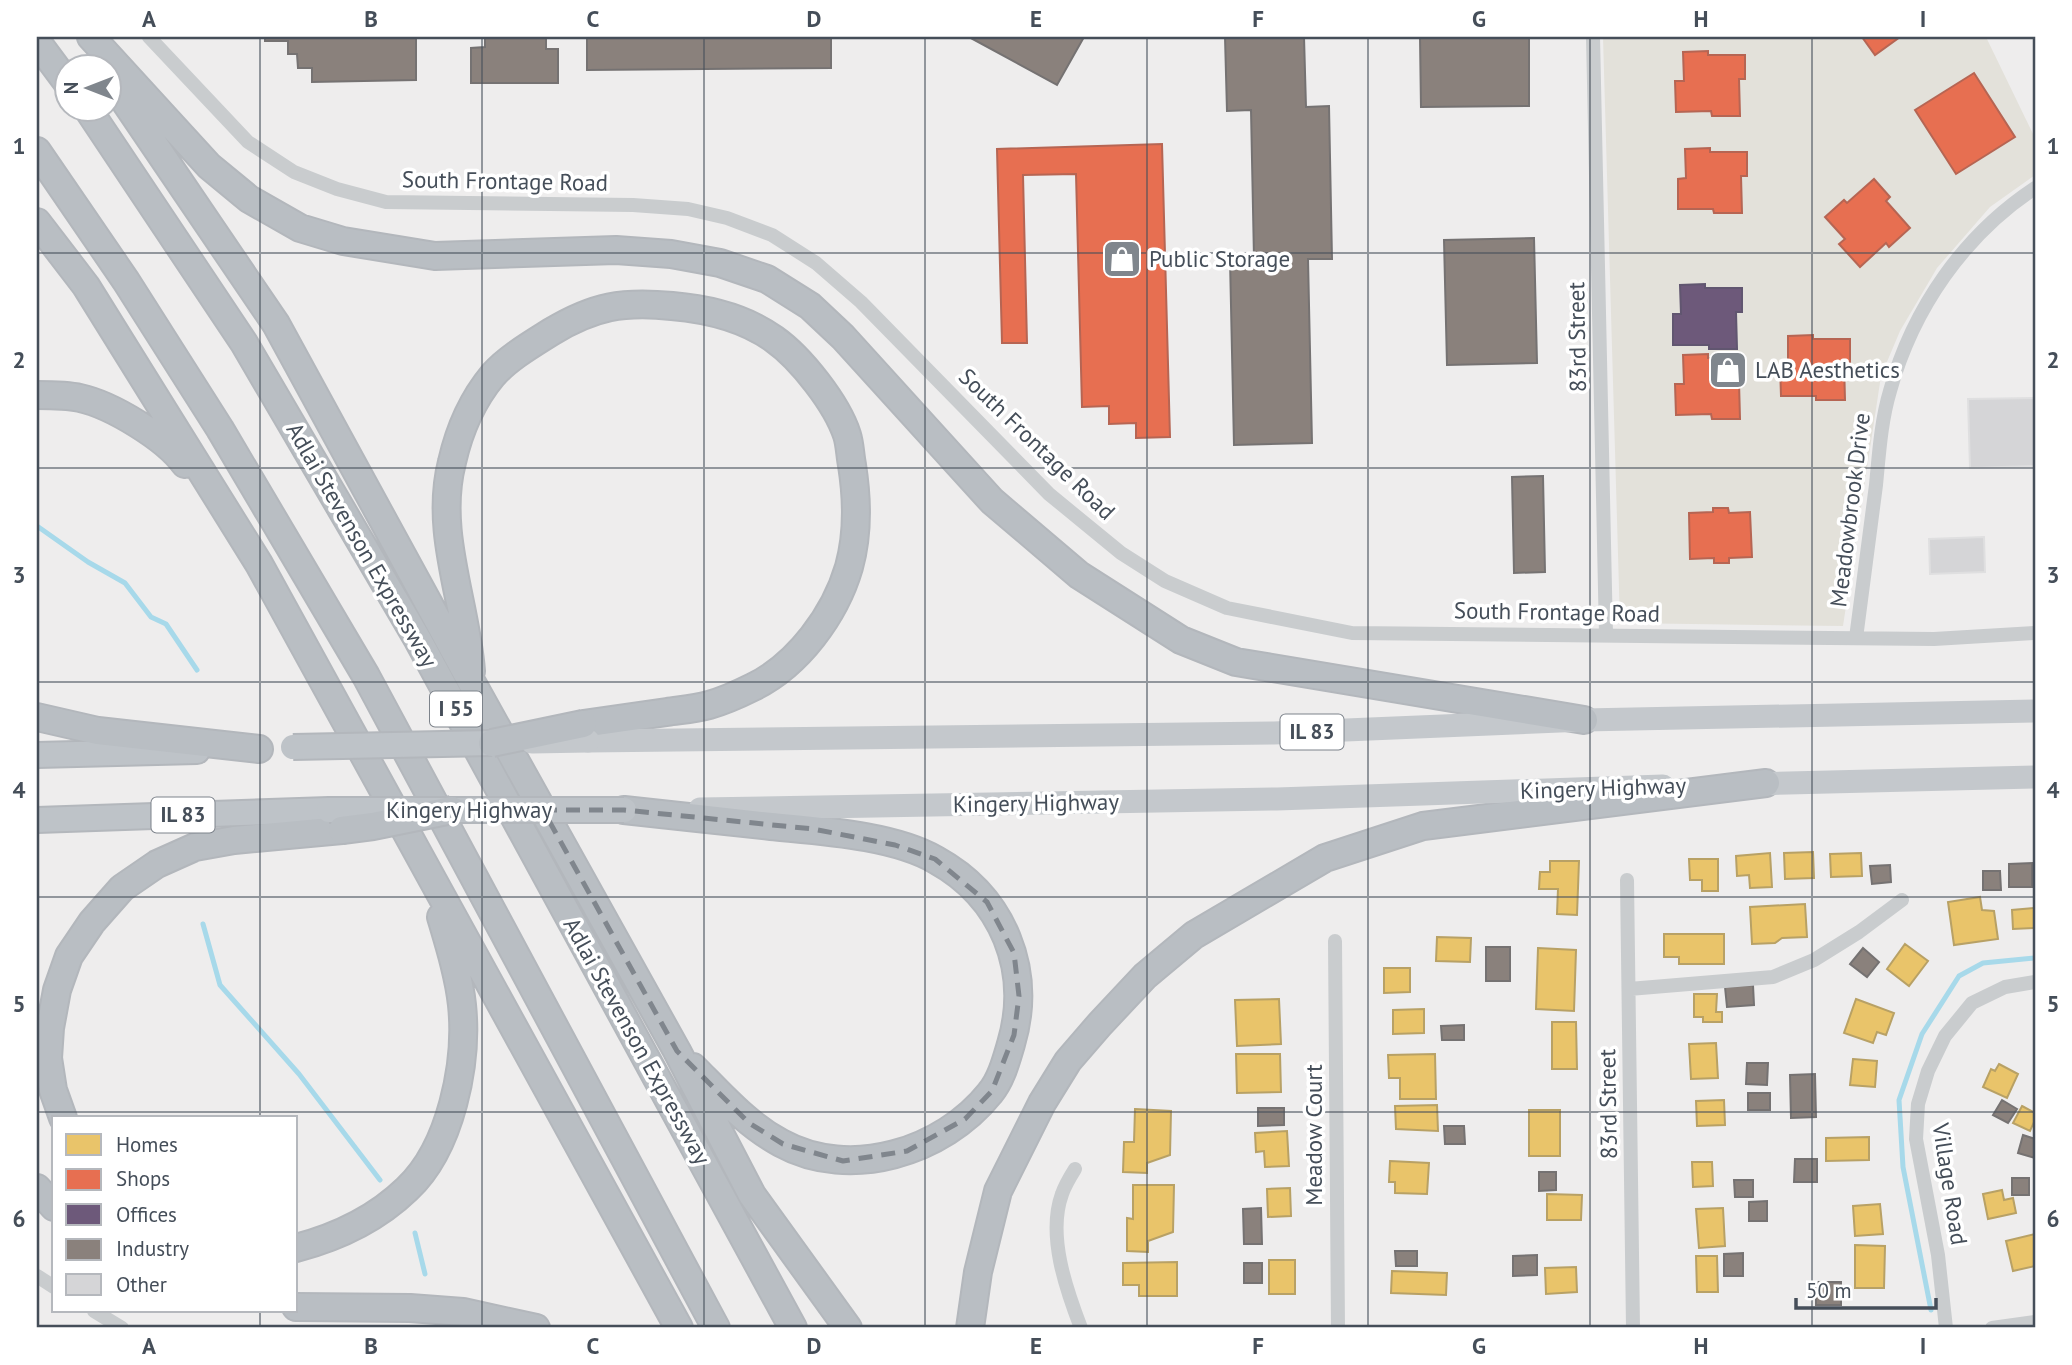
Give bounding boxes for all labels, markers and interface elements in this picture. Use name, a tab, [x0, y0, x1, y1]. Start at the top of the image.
text: A	[142, 4, 156, 33]
text: B	[364, 4, 378, 33]
text: C	[587, 4, 600, 33]
text: D	[807, 4, 821, 33]
text: E	[1030, 4, 1042, 33]
text: F	[1252, 4, 1264, 33]
text: G	[1472, 4, 1486, 33]
text: H	[1694, 4, 1708, 33]
text: I	[1920, 4, 1926, 33]
north arrow	[52, 52, 122, 122]
text: N	[59, 82, 83, 94]
text: 1	[12, 131, 26, 160]
text: 1	[2046, 131, 2060, 160]
street label: South Frontage Road	[402, 164, 608, 197]
shop icon: Public Storage	[1101, 238, 1143, 280]
place label: Public Storage	[1149, 244, 1290, 273]
street label: 83rd Street	[1561, 281, 1592, 392]
text: 2	[12, 345, 26, 374]
text: 2	[2046, 345, 2060, 374]
shop icon: LAB Aesthetics	[1707, 349, 1749, 391]
place label: LAB Aesthetics	[1755, 355, 1900, 384]
street label: South Frontage Road	[953, 362, 1122, 526]
street label: Meadowbrook Drive	[1823, 411, 1876, 609]
street label: Adlai Stevenson Expressway	[280, 417, 445, 672]
text: 3	[12, 560, 26, 589]
text: 3	[2046, 560, 2060, 589]
street label: South Frontage Road	[1454, 595, 1660, 628]
road number: I 55	[430, 692, 482, 726]
road number: IL 83	[1280, 714, 1344, 750]
street label: Kingery Highway	[1519, 770, 1687, 805]
text: 4	[12, 775, 26, 804]
text: 4	[2046, 775, 2060, 804]
street label: Kingery Highway	[953, 787, 1120, 818]
street label: Kingery Highway	[386, 795, 552, 824]
road number: IL 83	[152, 798, 214, 832]
street label: Adlai Stevenson Expressway	[557, 912, 718, 1169]
text: 5	[12, 989, 26, 1018]
text: 5	[2046, 989, 2060, 1018]
street label: 83rd Street	[1592, 1048, 1623, 1159]
street label: Meadow Court	[1299, 1064, 1328, 1206]
legend	[52, 1116, 298, 1312]
street label: Village Road	[1926, 1120, 1974, 1247]
text: Homes	[116, 1131, 178, 1158]
text: Shops	[116, 1165, 170, 1192]
text: Offices	[116, 1201, 177, 1228]
text: 6	[12, 1204, 26, 1233]
text: 6	[2046, 1204, 2060, 1233]
text: Industry	[116, 1235, 189, 1262]
scale bar	[1796, 1267, 1936, 1311]
text: Other	[116, 1271, 167, 1298]
text: 50 m	[1806, 1277, 1852, 1304]
text: A	[142, 1331, 156, 1360]
text: B	[364, 1331, 378, 1360]
text: C	[587, 1331, 600, 1360]
text: D	[807, 1331, 821, 1360]
text: E	[1030, 1331, 1042, 1360]
text: F	[1252, 1331, 1264, 1360]
text: G	[1472, 1331, 1486, 1360]
text: H	[1694, 1331, 1708, 1360]
text: I	[1920, 1331, 1926, 1360]

